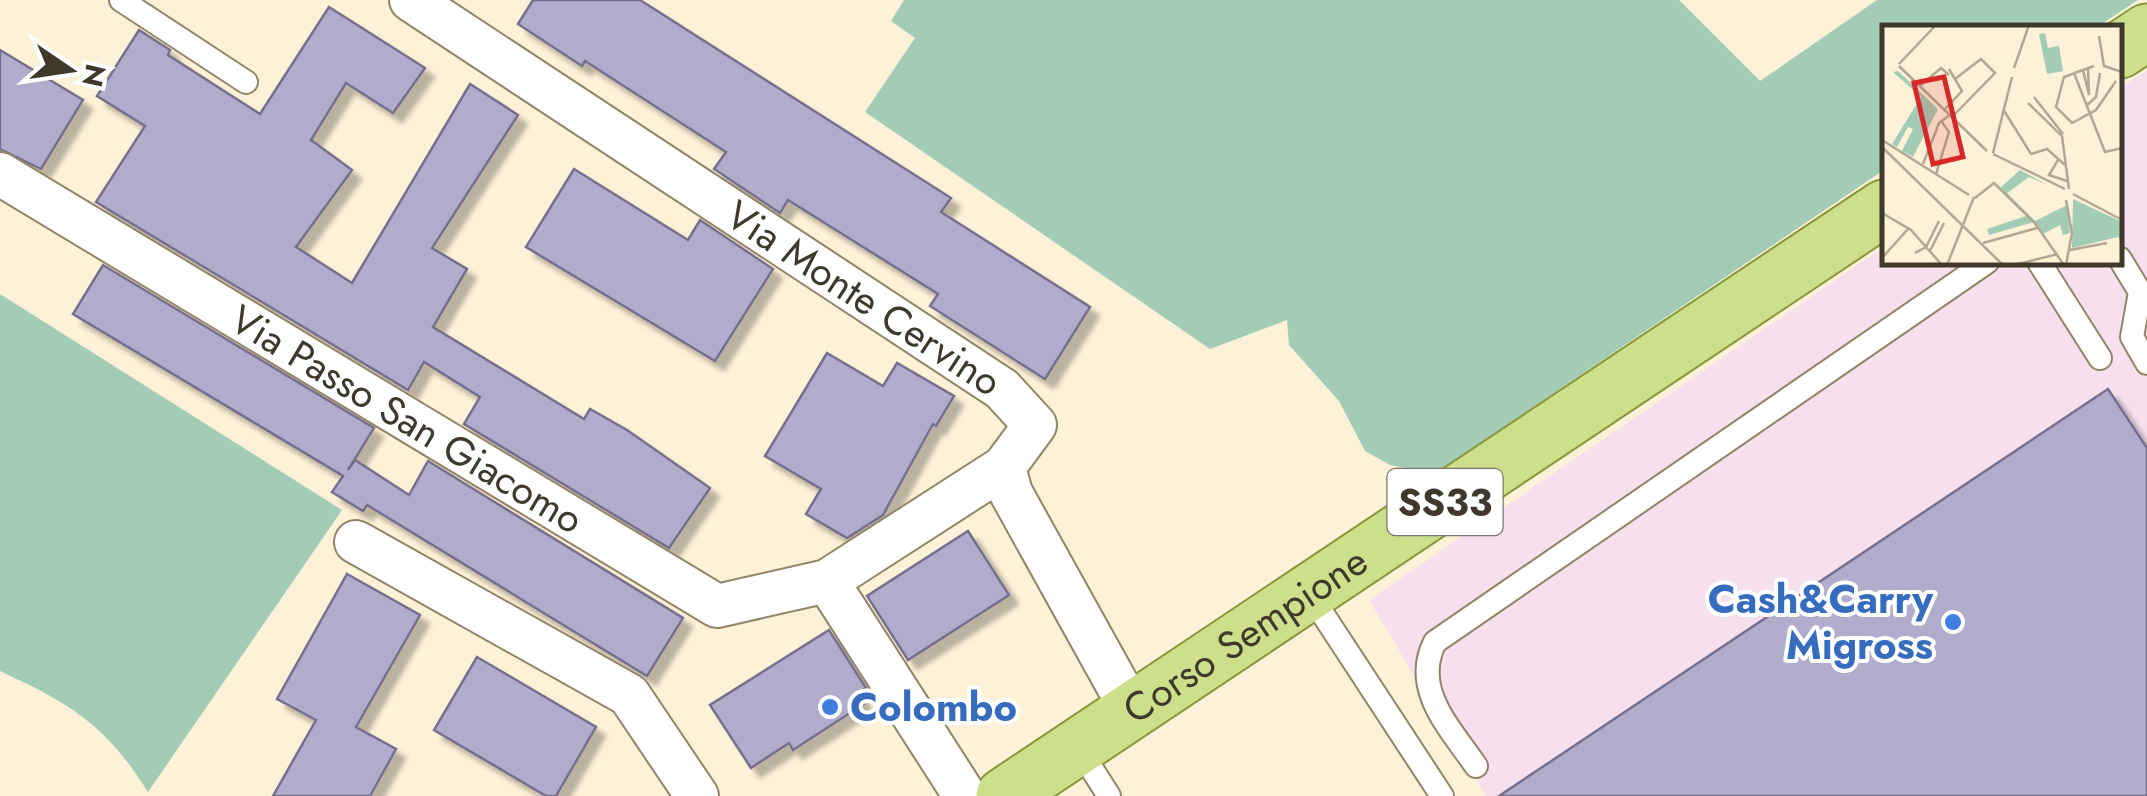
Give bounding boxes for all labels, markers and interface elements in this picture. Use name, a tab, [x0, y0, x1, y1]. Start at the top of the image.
north arrow	[20, 20, 120, 120]
inset map	[1882, 25, 2122, 265]
text: N	[71, 60, 116, 91]
street label: Via Monte Cervino	[714, 186, 1013, 410]
street label: Via Passo San Giacomo	[219, 290, 594, 548]
road number: SS33	[1388, 469, 1502, 535]
street label: Corso Sempione	[1111, 532, 1379, 738]
place label: Cash&Carry Migross	[1708, 570, 1934, 674]
marker: Cash&Carry Migross	[1942, 611, 1964, 633]
place label: Colombo	[850, 678, 1017, 736]
marker: Colombo	[819, 696, 841, 718]

